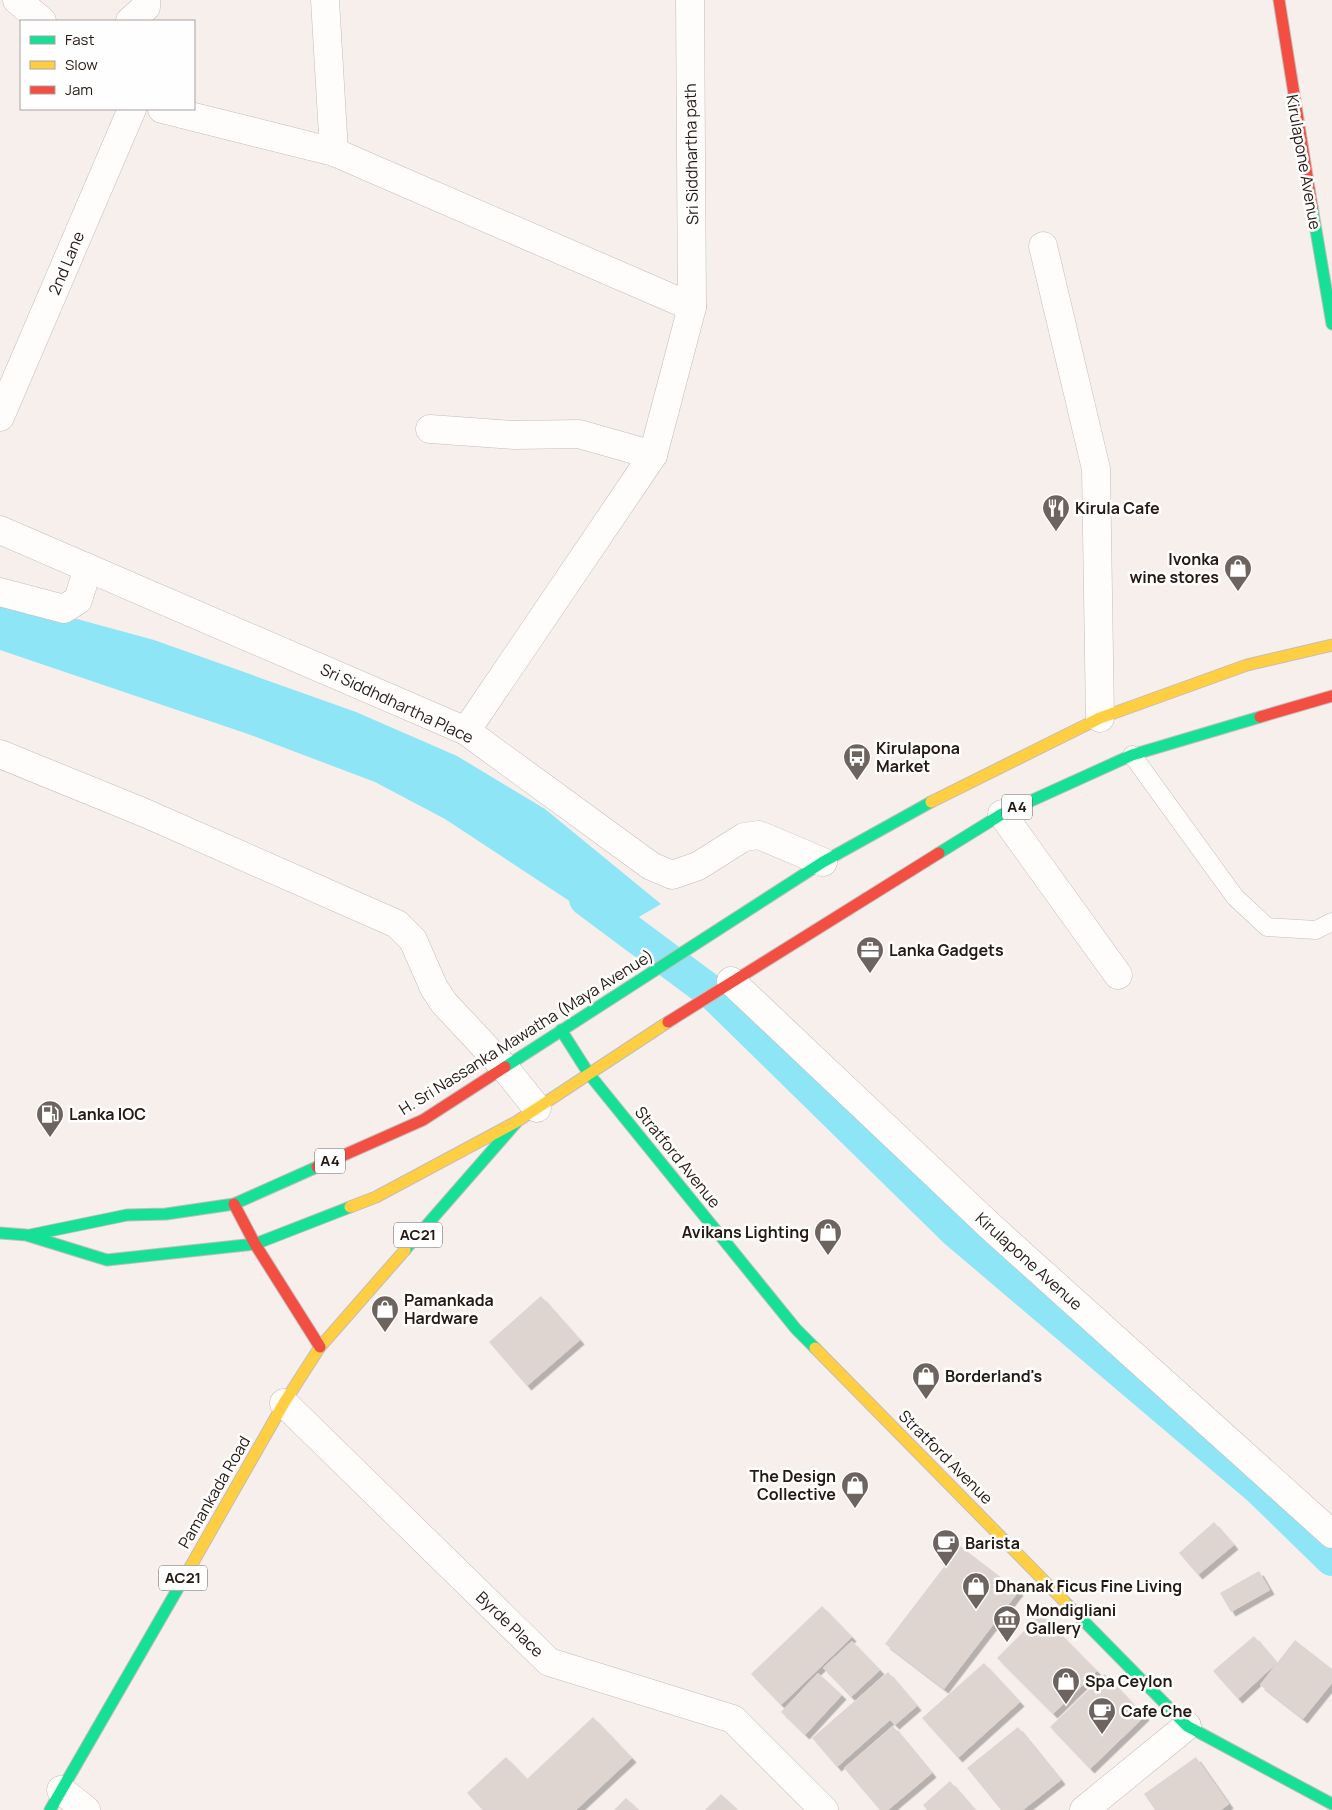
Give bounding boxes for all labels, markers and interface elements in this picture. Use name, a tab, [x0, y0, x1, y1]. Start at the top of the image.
legend	[20, 20, 195, 110]
text: Fast	[65, 29, 94, 50]
text: Slow	[65, 54, 98, 75]
text: Jam	[65, 79, 93, 100]
street label: Sri Siddhartha path	[679, 83, 703, 225]
street label: Kirulapone Avenue	[1281, 93, 1327, 231]
street label: 2nd Lane	[43, 228, 89, 298]
restaurant icon: Kirula Cafe	[1041, 493, 1071, 532]
place label: Kirula Cafe	[1075, 497, 1160, 519]
place label: Ivonka wine stores	[1129, 548, 1219, 588]
shop icon: Ivonka wine stores	[1223, 553, 1253, 592]
street label: Sri Siddhdhartha Place	[317, 658, 477, 748]
place label: Kirulapona Market	[876, 737, 960, 777]
bus stop icon: Kirulapona Market	[842, 742, 872, 781]
road number: A4	[1002, 794, 1032, 820]
office icon: Lanka Gadgets	[855, 935, 885, 974]
place label: Lanka Gadgets	[889, 939, 1004, 961]
street label: H. Sri Nassanka Mawatha (Maya Avenue)	[395, 944, 657, 1120]
fuel station icon: Lanka IOC	[35, 1099, 65, 1138]
street label: Stratford Avenue	[630, 1102, 726, 1212]
place label: Lanka IOC	[69, 1103, 146, 1125]
road number: A4	[315, 1148, 345, 1174]
street label: Kirulapone Avenue	[971, 1207, 1087, 1315]
shop icon: Avikans Lighting	[813, 1217, 843, 1256]
place label: Avikans Lighting	[682, 1221, 809, 1243]
road number: AC21	[394, 1222, 442, 1248]
place label: Pamankada Hardware	[404, 1289, 494, 1329]
shop icon: Pamankada Hardware	[370, 1294, 400, 1333]
shop icon: Borderland's	[911, 1361, 941, 1400]
place label: Borderland's	[945, 1365, 1042, 1387]
street label: Stratford Avenue	[894, 1405, 998, 1509]
street label: Pamankada Road	[173, 1432, 255, 1552]
place label: The Design Collective	[750, 1465, 836, 1505]
shop icon: The Design Collective	[840, 1470, 870, 1509]
cafe icon: Barista	[931, 1528, 961, 1567]
place label: Barista	[965, 1532, 1020, 1554]
road number: AC21	[159, 1566, 207, 1590]
shop icon: Dhanak Ficus Fine Living	[961, 1571, 991, 1610]
place label: Dhanak Ficus Fine Living	[995, 1575, 1182, 1597]
street label: Byrde Place	[471, 1586, 549, 1662]
place label: Mondigliani Gallery	[1026, 1599, 1116, 1639]
museum icon: Mondigliani Gallery	[992, 1604, 1022, 1643]
shop icon: Spa Ceylon	[1051, 1666, 1081, 1705]
place label: Spa Ceylon	[1085, 1670, 1172, 1692]
cafe icon: Cafe Che	[1087, 1696, 1117, 1735]
place label: Cafe Che	[1121, 1700, 1192, 1722]

